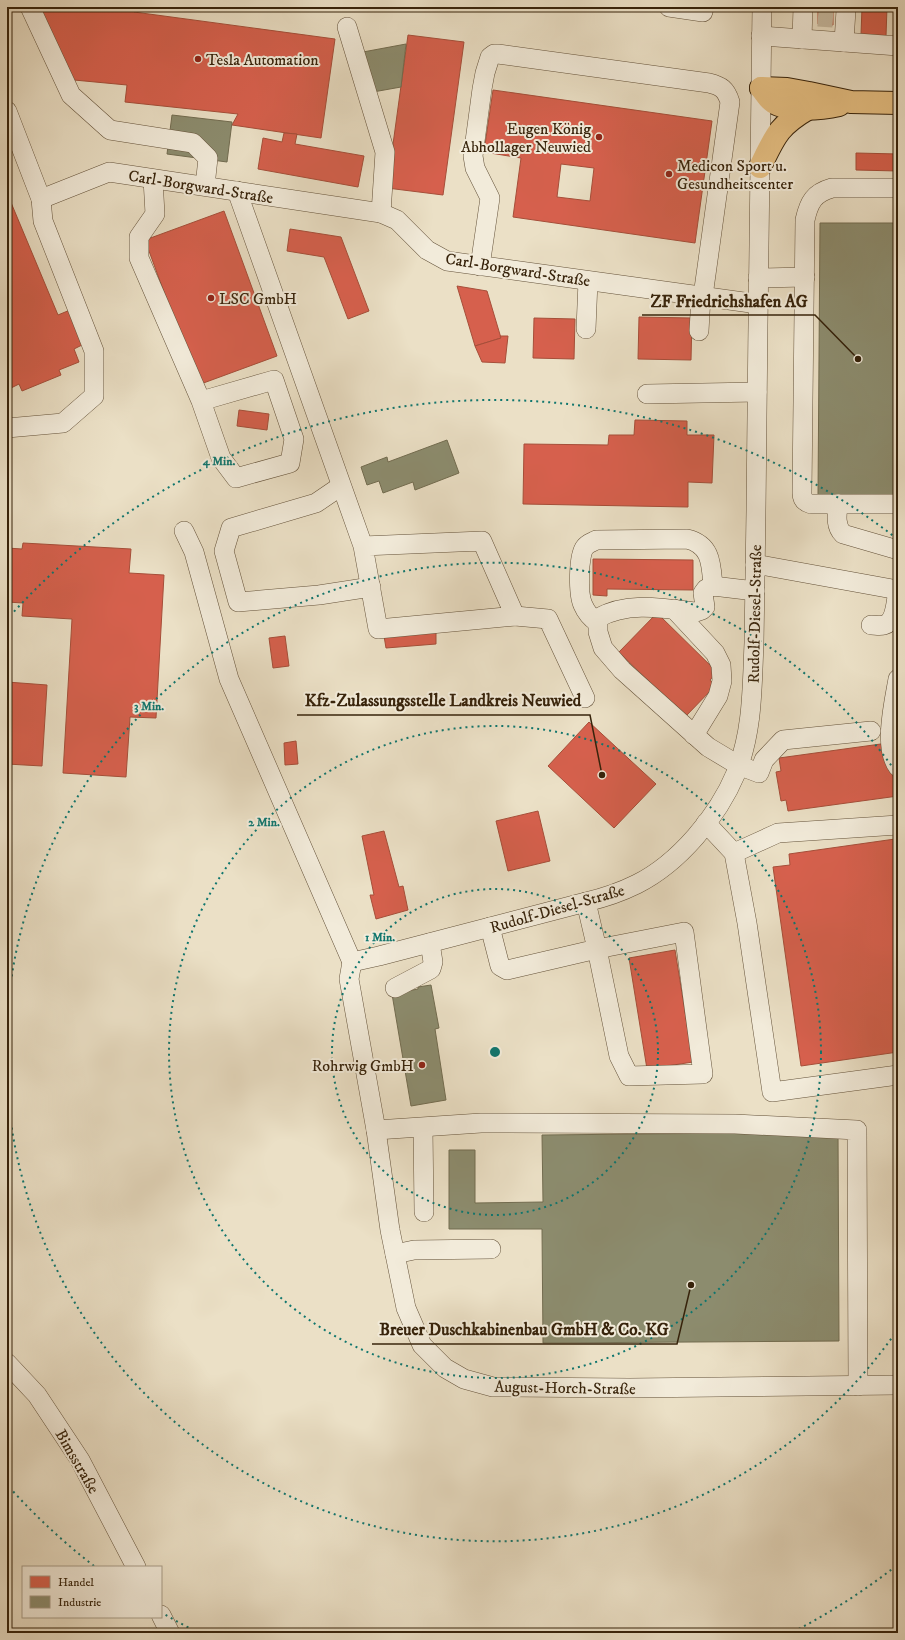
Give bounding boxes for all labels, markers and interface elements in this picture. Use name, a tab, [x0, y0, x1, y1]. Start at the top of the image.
place label: Tesla Automation	[206, 50, 319, 70]
marker: Tesla Automation	[193, 54, 203, 64]
place label: Eugen König Abhollager Neuwied	[461, 119, 591, 157]
marker: Eugen König Abhollager Neuwied	[594, 132, 604, 142]
place label: Medicon Sport u. Gesundheitscenter	[677, 156, 793, 194]
street label: Carl-Borgward-Straße	[127, 166, 275, 208]
marker: Medicon Sport u. Gesundheitscenter	[664, 169, 674, 179]
street label: Carl-Borgward-Straße	[444, 249, 592, 291]
callout: ZF Friedrichshafen AG	[642, 286, 815, 315]
place label: LSC GmbH	[219, 289, 297, 309]
text: ZF Friedrichshafen AG	[650, 291, 808, 313]
marker: LSC GmbH	[206, 293, 216, 303]
text: 4 Min.	[202, 454, 235, 469]
street label: Rudolf-Diesel-Straße	[744, 544, 766, 684]
callout: Kfz-Zulassungsstelle Landkreis Neuwied	[297, 686, 590, 715]
text: Kfz-Zulassungsstelle Landkreis Neuwied	[305, 690, 582, 712]
text: 3 Min.	[134, 699, 164, 714]
text: 2 Min.	[248, 815, 280, 830]
street label: Rudolf-Diesel-Straße	[488, 880, 627, 938]
text: 1 Min.	[365, 930, 395, 945]
centre of rings	[488, 1045, 502, 1059]
place label: Rohrwig GmbH	[312, 1056, 414, 1076]
marker: Rohrwig GmbH	[417, 1060, 427, 1070]
callout: Breuer Duschkabinenbau GmbH & Co. KG	[372, 1315, 677, 1344]
text: Breuer Duschkabinenbau GmbH & Co. KG	[379, 1319, 669, 1341]
street label: August-Horch-Straße	[494, 1377, 636, 1399]
street label: Bimsstraße	[51, 1426, 104, 1498]
legend	[22, 1566, 162, 1618]
text: Handel	[58, 1575, 94, 1590]
text: Industrie	[58, 1595, 101, 1610]

